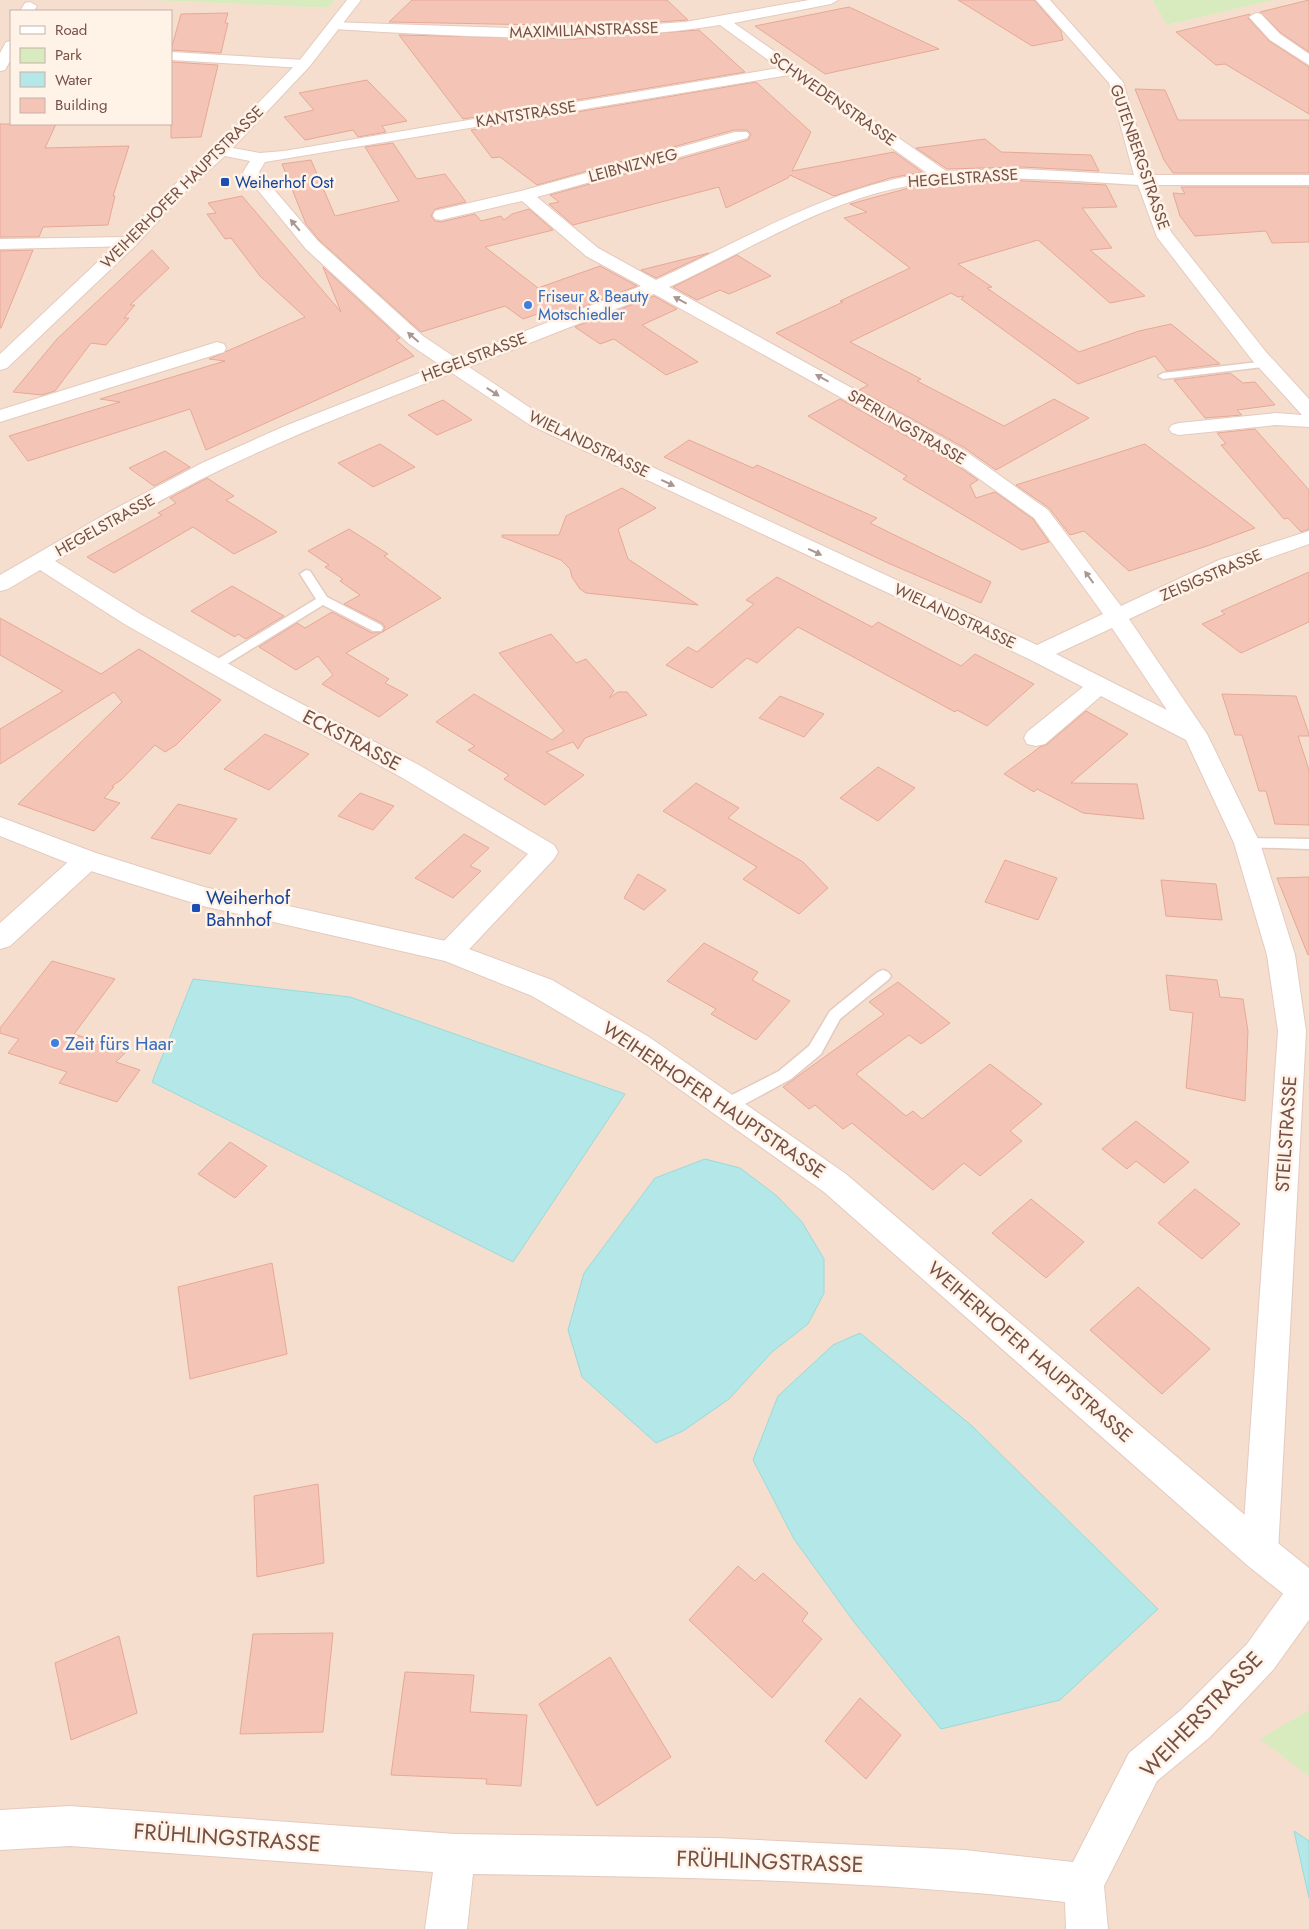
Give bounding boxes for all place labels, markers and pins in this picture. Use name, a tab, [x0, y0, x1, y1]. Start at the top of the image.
place label: Weiherhof Ost	[235, 171, 334, 194]
marker: Weiherhof Ost	[219, 176, 231, 188]
place label: Friseur & Beauty Motschiedler	[538, 285, 649, 326]
marker: Friseur & Beauty Motschiedler	[522, 299, 534, 311]
place label: Weiherhof Bahnhof	[206, 884, 291, 933]
marker: Weiherhof Bahnhof	[190, 902, 202, 914]
place label: Zeit fürs Haar	[65, 1030, 174, 1057]
marker: Zeit fürs Haar	[49, 1037, 61, 1049]

